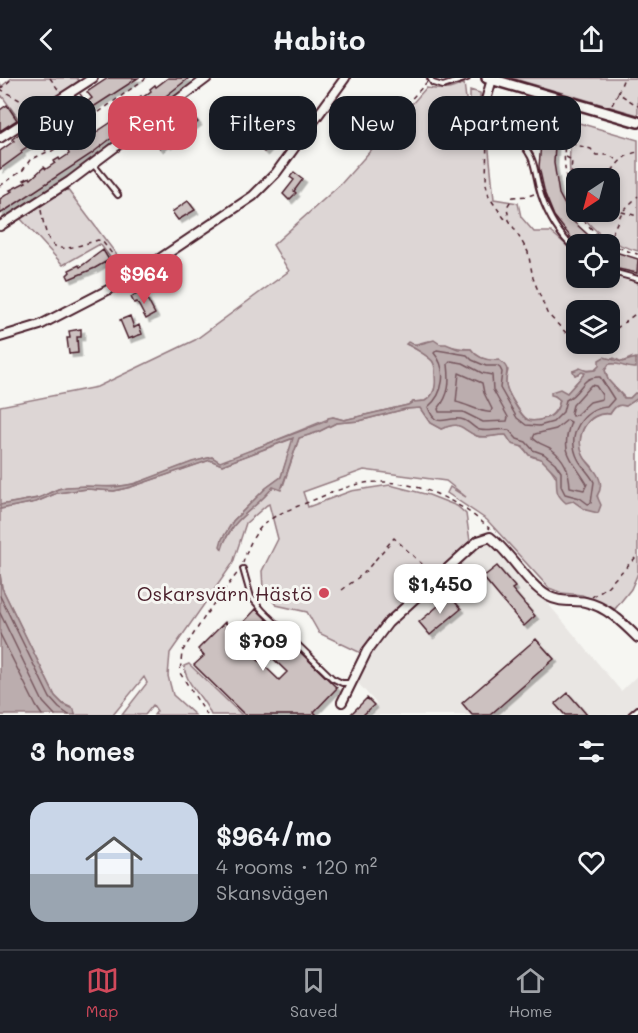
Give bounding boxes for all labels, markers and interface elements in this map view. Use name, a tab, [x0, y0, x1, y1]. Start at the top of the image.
text: Habito	[273, 22, 366, 57]
icon: back	[30, 23, 63, 56]
icon: share	[575, 23, 608, 56]
chip: Buy	[18, 96, 96, 150]
chip: Rent	[108, 96, 197, 150]
chip: Filters	[209, 96, 317, 150]
chip: New	[329, 96, 416, 150]
chip: Apartment	[428, 96, 581, 150]
north arrow	[566, 168, 620, 222]
map controls	[566, 168, 620, 354]
button: locate	[566, 234, 620, 288]
pin: $964	[108, 254, 180, 305]
text: $964	[119, 260, 169, 286]
button: layers	[566, 300, 620, 354]
pin: $1,450	[391, 564, 489, 615]
text: $1,450	[408, 570, 472, 596]
place label: Oskarsvärn Hästö	[137, 580, 312, 606]
marker: Oskarsvärn Hästö	[317, 586, 331, 600]
pin: $709	[227, 621, 299, 672]
text: $709	[239, 627, 287, 653]
text: 3 homes	[30, 734, 135, 768]
icon: filters	[575, 735, 608, 768]
text: $964/mo	[216, 819, 332, 853]
icon: home	[78, 826, 150, 898]
icon: heart	[575, 846, 608, 879]
text: 4 rooms · 120 m²	[216, 853, 377, 879]
text: Skansvägen	[216, 879, 328, 905]
tab: Map	[86, 964, 119, 1021]
tab: Saved	[290, 964, 337, 1021]
tab: Home	[509, 964, 552, 1021]

